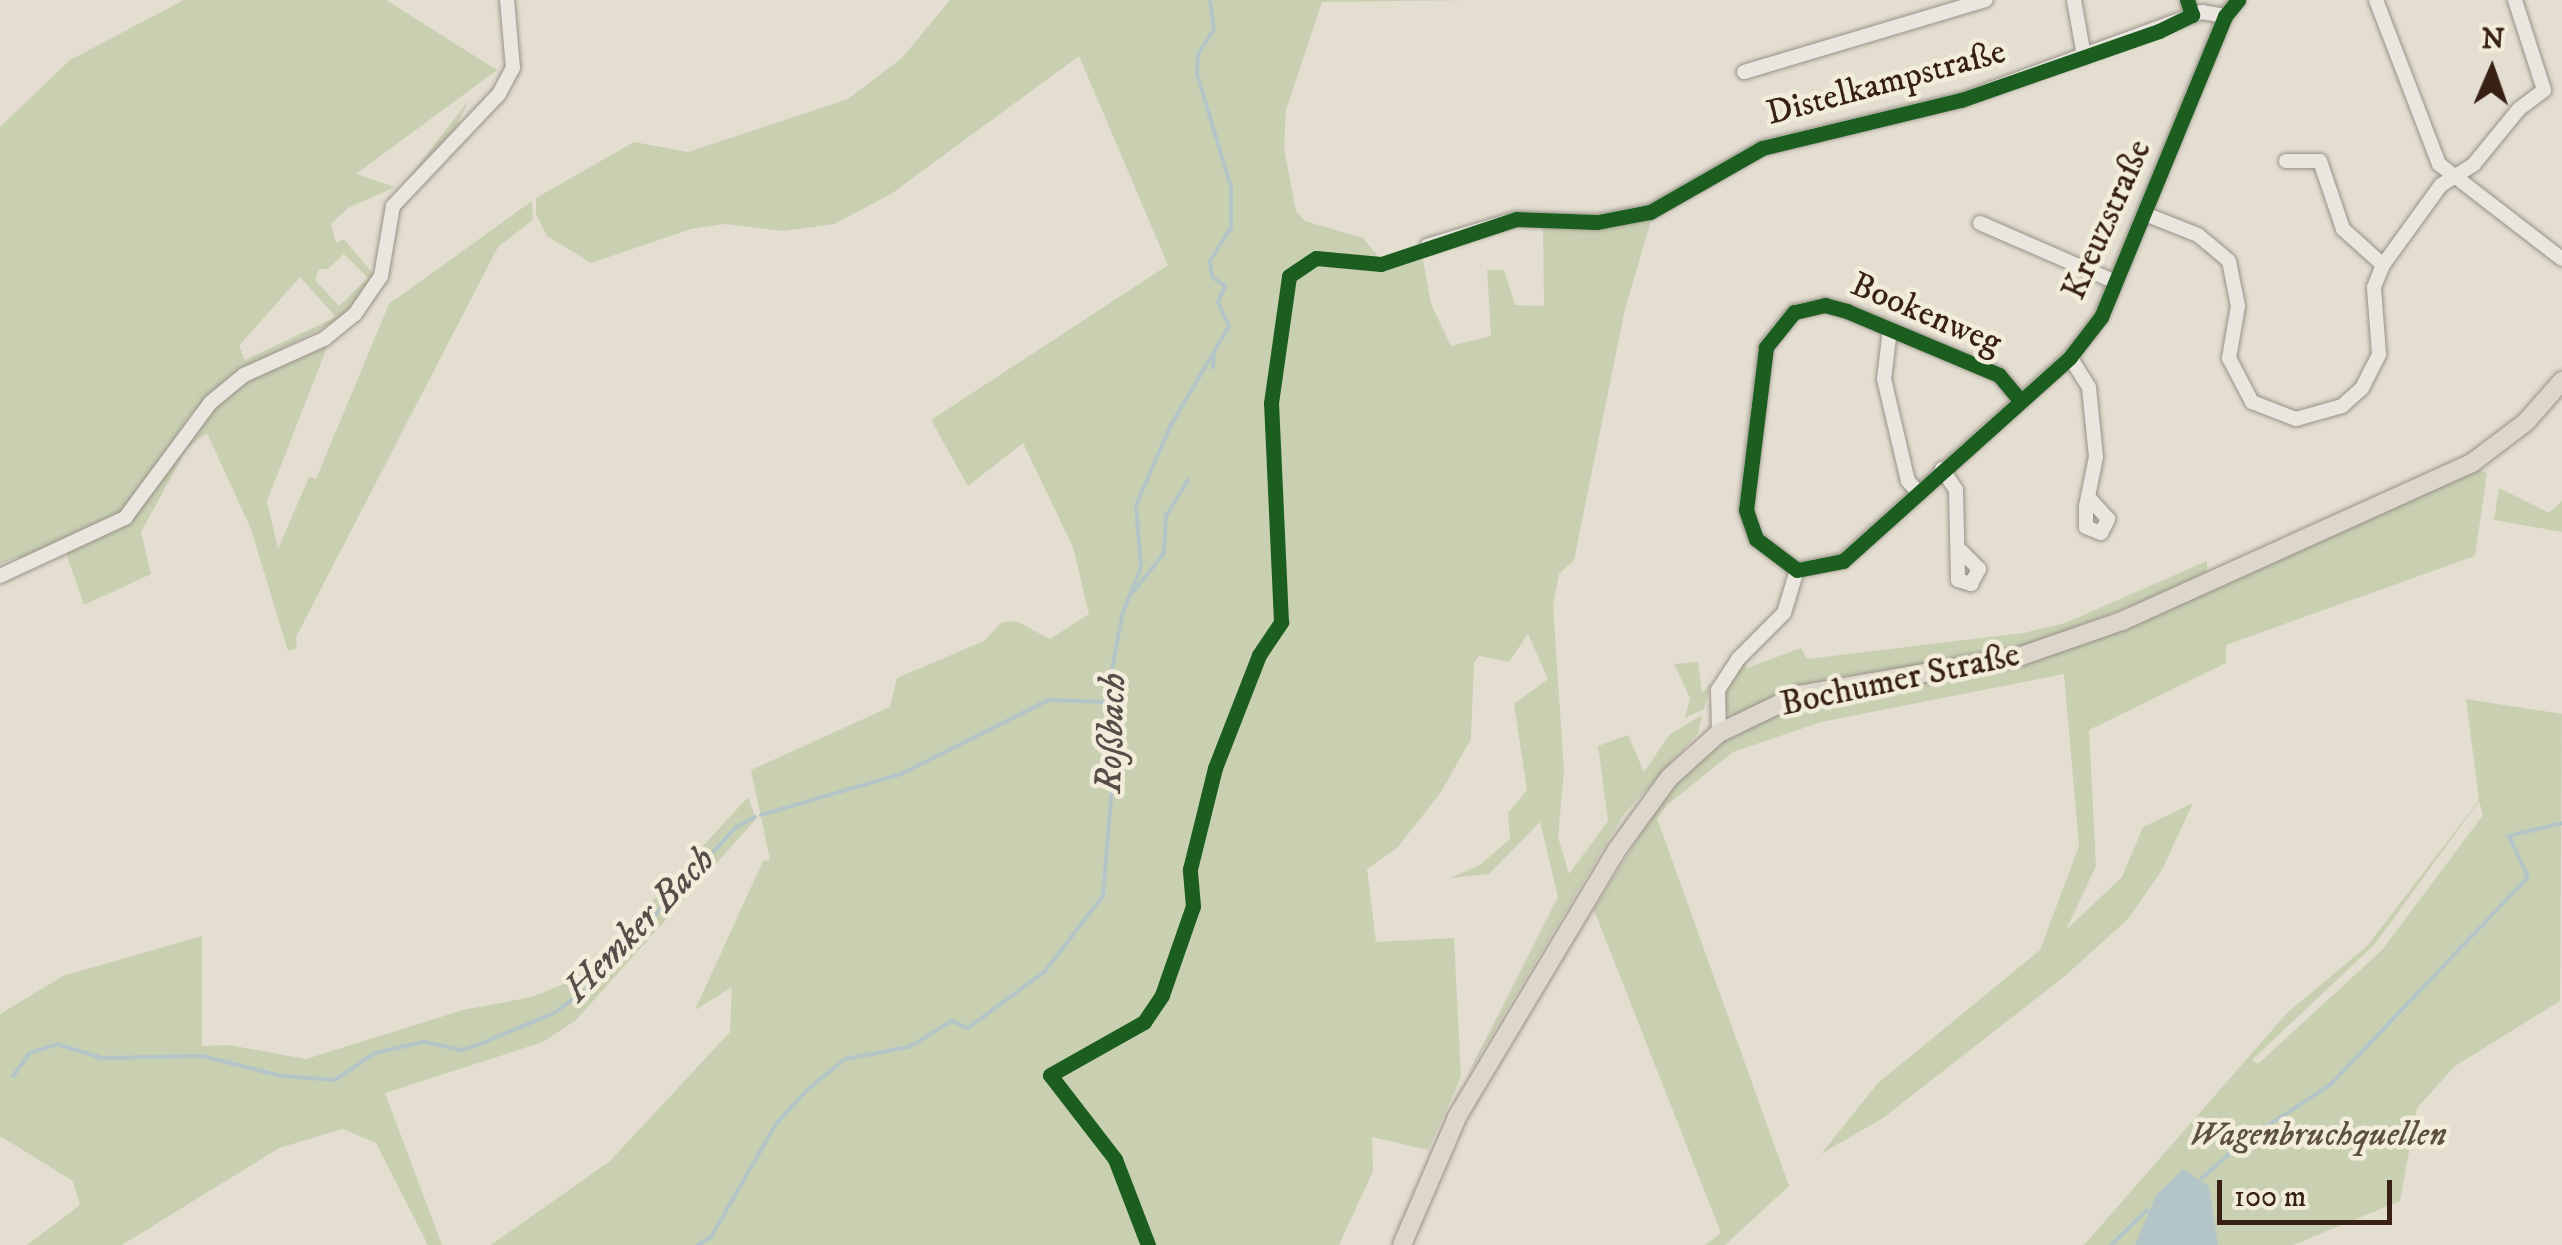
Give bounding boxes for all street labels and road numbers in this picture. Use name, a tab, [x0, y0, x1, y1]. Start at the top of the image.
street label: Distelkampstraße	[1762, 31, 2010, 135]
street label: Kreuzstraße	[2053, 134, 2161, 306]
street label: Bookenweg	[1844, 263, 2008, 365]
street label: Bochumer Straße	[1776, 634, 2024, 726]

